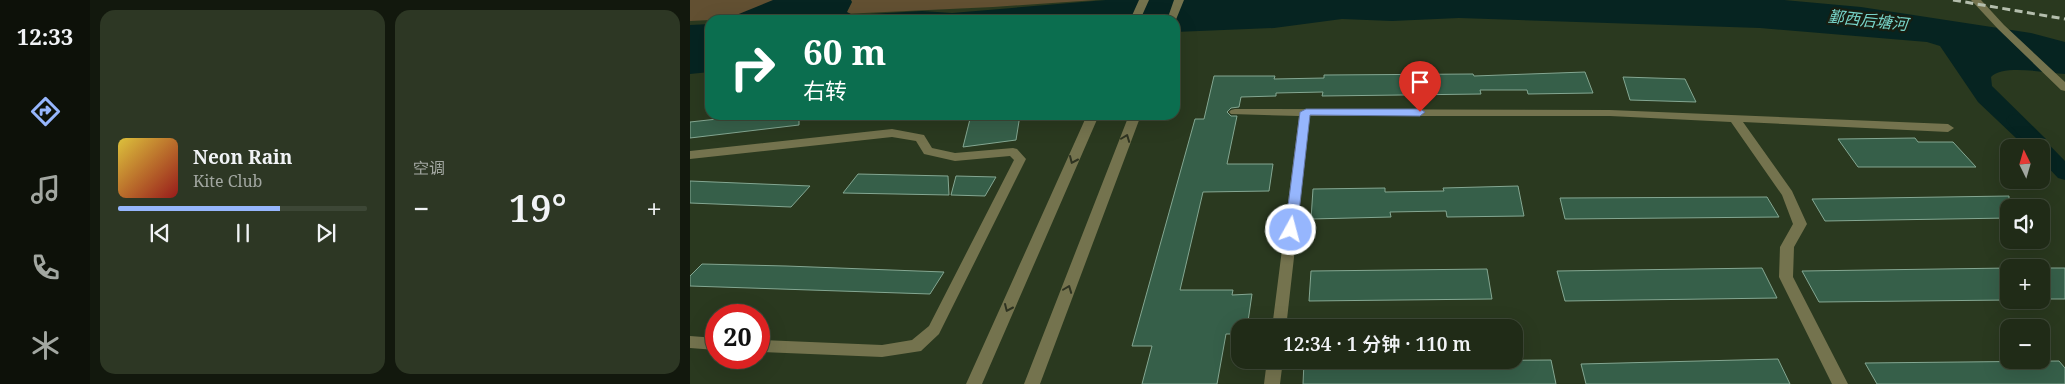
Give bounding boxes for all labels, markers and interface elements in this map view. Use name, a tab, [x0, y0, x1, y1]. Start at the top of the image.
water label: 鄞西后塘河	[1827, 5, 1912, 35]
text: 12:33	[17, 21, 73, 51]
text: 60 m	[803, 28, 886, 75]
icon: right	[720, 35, 785, 100]
pin	[1399, 61, 1441, 112]
icon: arrive	[1406, 68, 1434, 96]
text: 右转	[803, 75, 847, 105]
icon: directions	[28, 94, 63, 129]
one-way arrow	[1120, 134, 1131, 143]
north arrow	[2000, 139, 2050, 189]
map controls	[2000, 139, 2050, 369]
text: Neon Rain	[193, 144, 292, 170]
one-way arrow	[1069, 155, 1080, 164]
text: 空调	[413, 157, 445, 179]
text: Kite Club	[193, 170, 262, 192]
icon: music	[28, 172, 63, 207]
text: 19°	[509, 181, 567, 233]
text: −	[413, 189, 429, 227]
text: +	[646, 189, 662, 227]
button: sound	[2000, 199, 2050, 249]
position arrow	[1264, 203, 1316, 255]
icon: previous	[146, 219, 174, 247]
icon: pause	[229, 219, 257, 247]
icon: next	[312, 219, 340, 247]
icon: phone	[28, 250, 63, 285]
button: +	[2000, 259, 2050, 309]
one-way arrow	[1062, 286, 1072, 294]
one-way arrow	[1003, 303, 1014, 312]
speed limit sign: 20	[705, 304, 770, 369]
button: −	[2000, 319, 2050, 369]
icon: climate	[28, 328, 63, 363]
text: 12:34 · 1 分钟 · 110 m	[1283, 331, 1471, 357]

